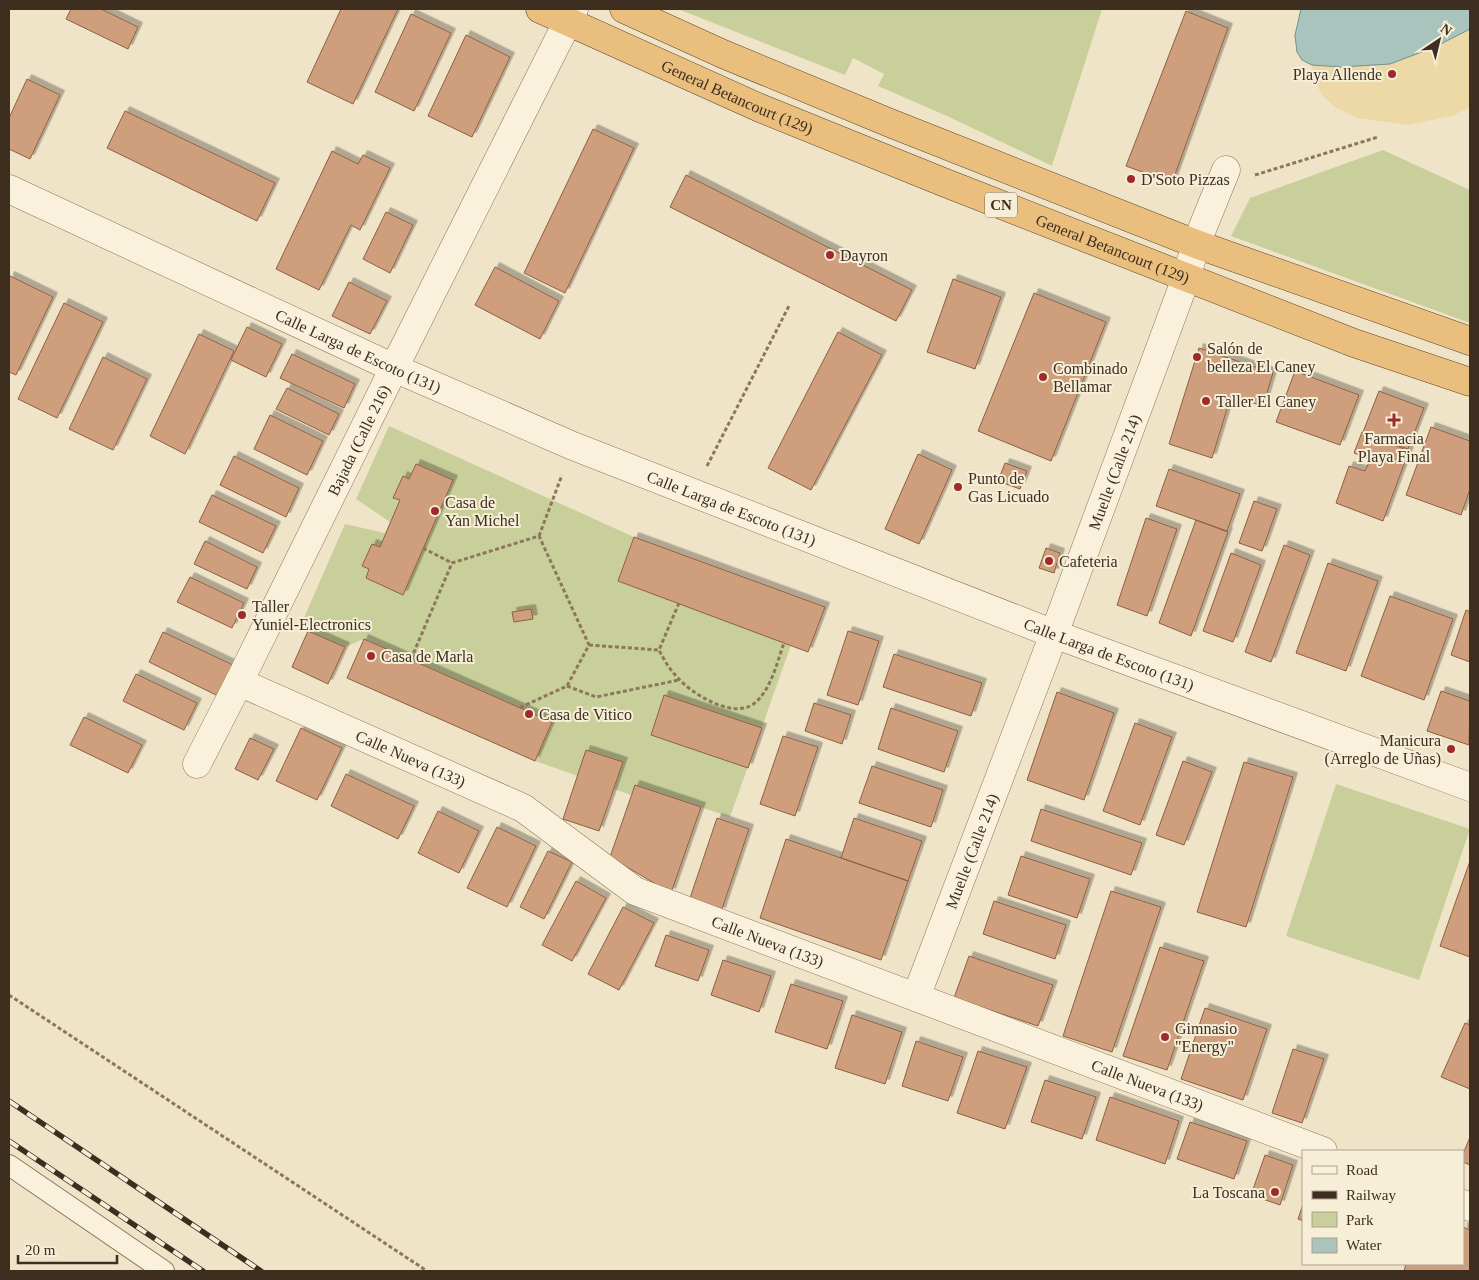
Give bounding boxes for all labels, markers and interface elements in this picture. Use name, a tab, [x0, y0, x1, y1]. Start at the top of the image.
north arrow	[1414, 15, 1464, 65]
text: N	[1438, 21, 1455, 39]
street label: General Betancourt (129)	[659, 56, 816, 138]
place label: Playa Allende	[1293, 66, 1382, 84]
marker: Playa Allende	[1386, 68, 1398, 80]
place label: D'Soto Pizzas	[1141, 171, 1230, 188]
marker: D'Soto Pizzas	[1125, 173, 1137, 185]
road number: CN	[985, 192, 1017, 218]
street label: General Betancourt (129)	[1034, 211, 1192, 287]
place label: Dayron	[840, 247, 888, 265]
marker: Dayron	[824, 249, 836, 261]
street label: Calle Larga de Escoto (131)	[273, 306, 444, 397]
place label: Salón de belleza El Caney	[1207, 340, 1315, 376]
marker: Salón de belleza El Caney	[1191, 351, 1203, 363]
place label: Combinado Bellamar	[1053, 360, 1128, 395]
marker: Combinado Bellamar	[1037, 371, 1049, 383]
street label: Bajada (Calle 216)	[324, 382, 394, 498]
place label: Taller El Caney	[1216, 393, 1316, 411]
marker: Taller El Caney	[1200, 395, 1212, 407]
street label: Muelle (Calle 214)	[1085, 412, 1144, 532]
marker: Farmacia Playa Final	[1388, 414, 1400, 426]
place label: Farmacia Playa Final	[1358, 430, 1431, 466]
street label: Calle Larga de Escoto (131)	[644, 467, 818, 550]
place label: Punto de Gas Licuado	[968, 470, 1049, 505]
marker: Punto de Gas Licuado	[952, 481, 964, 493]
place label: Casa de Yan Michel	[445, 494, 520, 529]
marker: Casa de Yan Michel	[429, 505, 441, 517]
place label: Cafeteria	[1059, 553, 1118, 570]
marker: Cafeteria	[1043, 555, 1055, 567]
place label: Taller Yuniel-Electronics	[252, 598, 371, 633]
marker: Taller Yuniel-Electronics	[236, 609, 248, 621]
street label: Calle Larga de Escoto (131)	[1022, 615, 1197, 694]
place label: Casa de Marla	[381, 648, 473, 665]
marker: Casa de Marla	[365, 650, 377, 662]
place label: Casa de Vitico	[539, 706, 632, 723]
marker: Casa de Vitico	[523, 708, 535, 720]
street label: Calle Nueva (133)	[353, 726, 468, 791]
place label: Manicura (Arreglo de Uñas)	[1325, 732, 1441, 768]
marker: Manicura (Arreglo de Uñas)	[1445, 743, 1457, 755]
street label: Muelle (Calle 214)	[942, 791, 1002, 911]
street label: Calle Nueva (133)	[709, 912, 826, 971]
place label: Gimnasio "Energy"	[1175, 1020, 1237, 1056]
marker: Gimnasio "Energy"	[1159, 1031, 1171, 1043]
street label: Calle Nueva (133)	[1089, 1056, 1206, 1114]
legend	[1302, 1150, 1464, 1265]
text: Road	[1346, 1162, 1378, 1178]
place label: La Toscana	[1192, 1184, 1265, 1201]
marker: La Toscana	[1269, 1186, 1281, 1198]
text: Railway	[1346, 1187, 1396, 1203]
text: Park	[1346, 1212, 1374, 1228]
scale bar	[18, 1232, 116, 1264]
text: Water	[1346, 1237, 1381, 1253]
text: 20 m	[25, 1242, 56, 1258]

